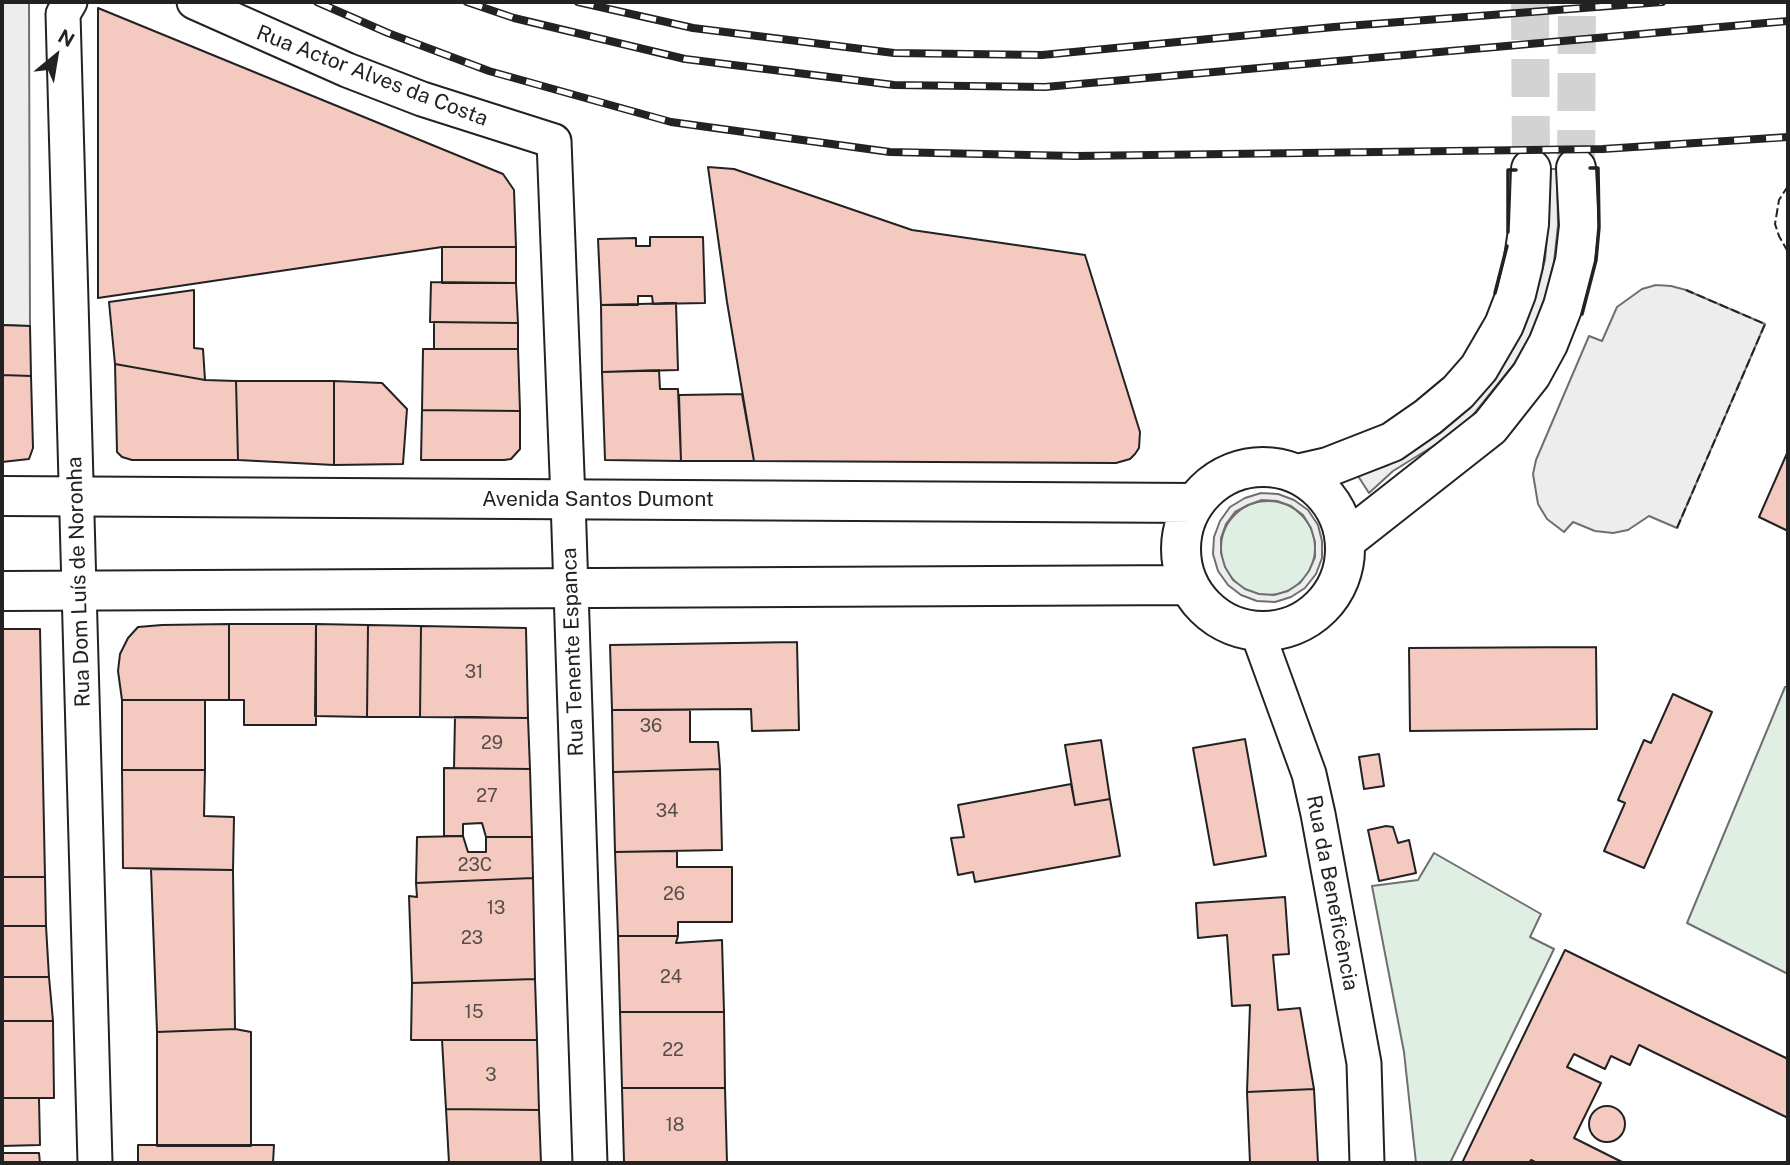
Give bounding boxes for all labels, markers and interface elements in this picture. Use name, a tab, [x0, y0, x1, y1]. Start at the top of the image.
street label: Rua Actor Alves da Costa	[253, 20, 491, 132]
north arrow	[21, 21, 91, 91]
text: N	[55, 25, 78, 51]
street label: Rua Dom Luís de Noronha	[62, 456, 96, 708]
street label: Avenida Santos Dumont	[482, 487, 714, 513]
street label: Rua Tenente Espanca	[557, 547, 589, 757]
house number: 31	[465, 661, 483, 683]
house number: 36	[640, 715, 662, 737]
house number: 29	[481, 732, 503, 754]
house number: 27	[476, 785, 498, 807]
street label: Rua da Beneficência	[1301, 793, 1363, 993]
house number: 34	[656, 800, 678, 822]
house number: 23C	[458, 854, 492, 876]
house number: 26	[663, 883, 685, 905]
house number: 13	[487, 897, 505, 919]
house number: 23	[461, 927, 483, 949]
house number: 24	[660, 966, 682, 988]
house number: 15	[465, 1001, 483, 1023]
house number: 22	[662, 1039, 684, 1061]
house number: 3	[485, 1064, 497, 1086]
house number: 18	[666, 1114, 684, 1136]

